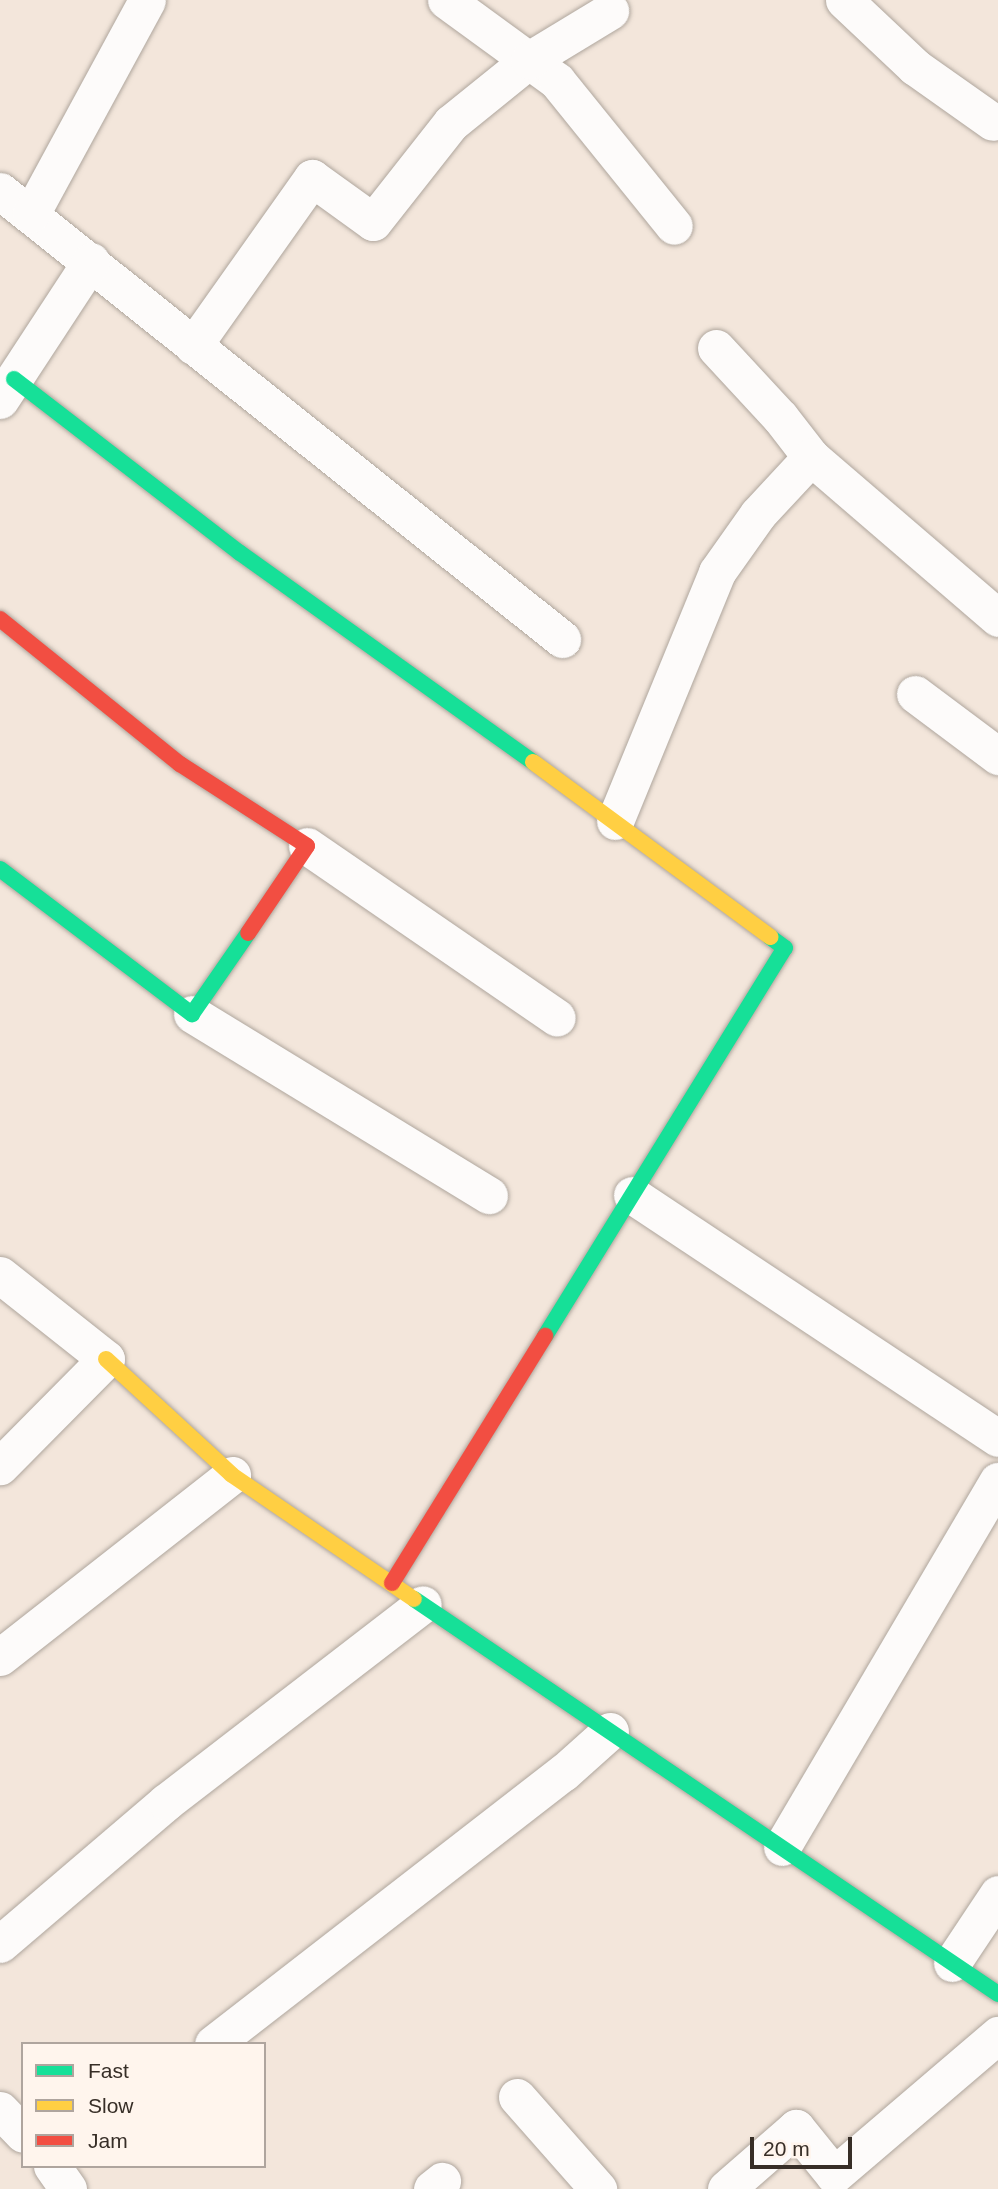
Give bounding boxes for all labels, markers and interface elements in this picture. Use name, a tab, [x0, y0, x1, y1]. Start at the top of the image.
legend	[21, 2042, 266, 2168]
text: Fast	[88, 2059, 129, 2082]
text: Slow	[88, 2094, 134, 2117]
scale bar	[753, 2122, 855, 2166]
text: Jam	[88, 2129, 128, 2152]
text: 20 m	[763, 2137, 810, 2160]

